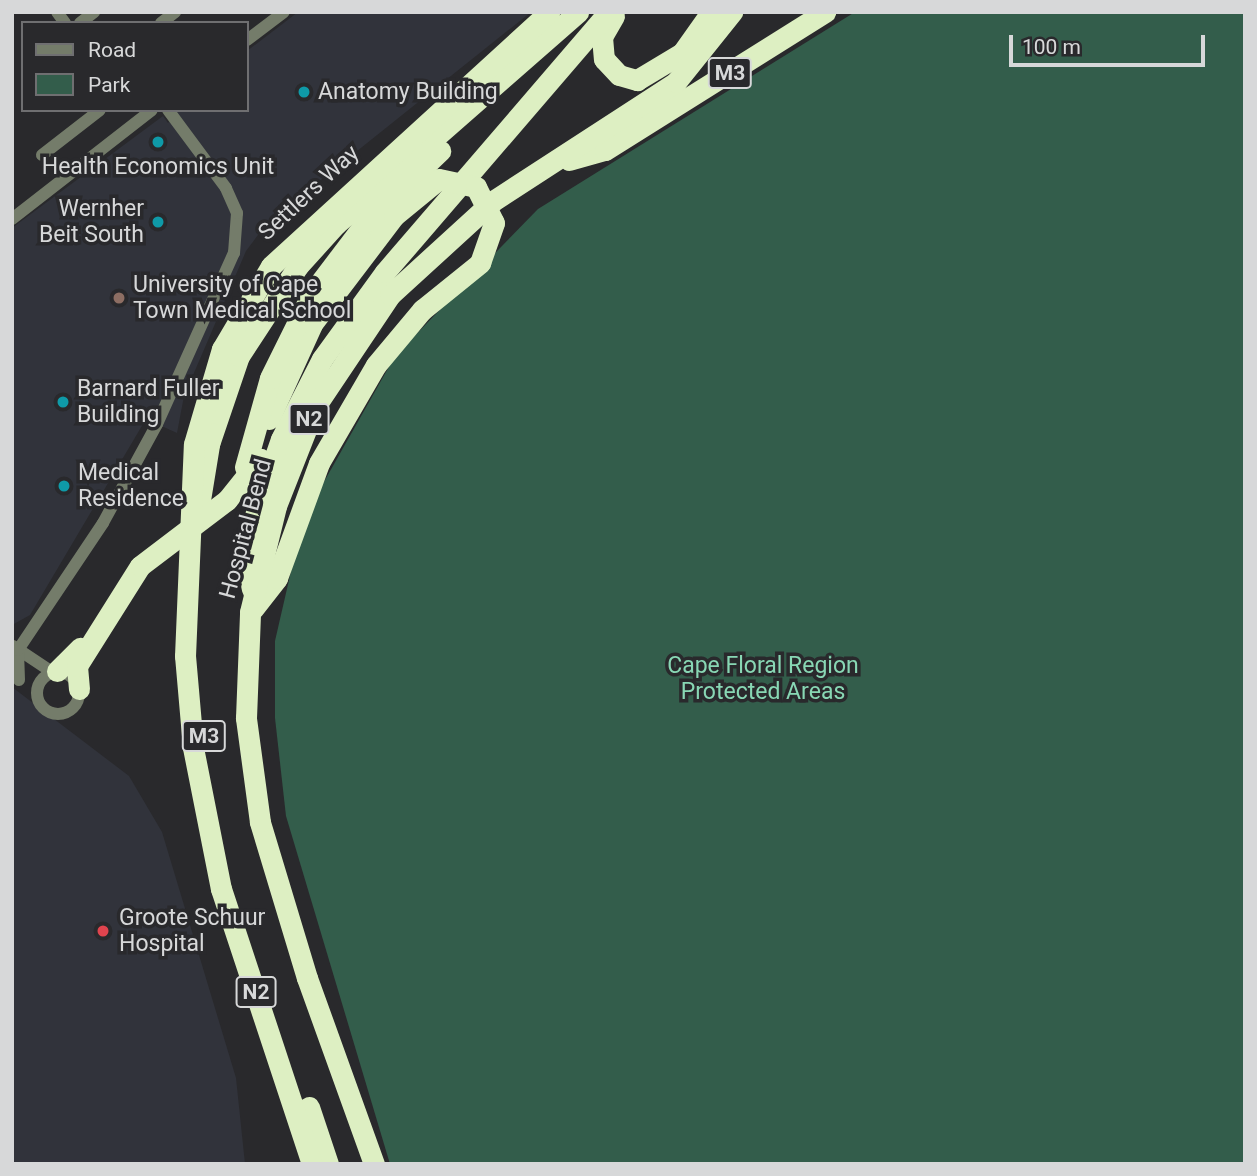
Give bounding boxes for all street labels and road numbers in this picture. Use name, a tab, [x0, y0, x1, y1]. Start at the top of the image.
road number: M3	[707, 56, 753, 90]
street label: Settlers Way	[253, 139, 365, 247]
road number: N2	[288, 402, 330, 436]
street label: Hospital Bend	[214, 456, 278, 602]
road number: M3	[181, 718, 227, 754]
road number: N2	[235, 974, 277, 1010]

